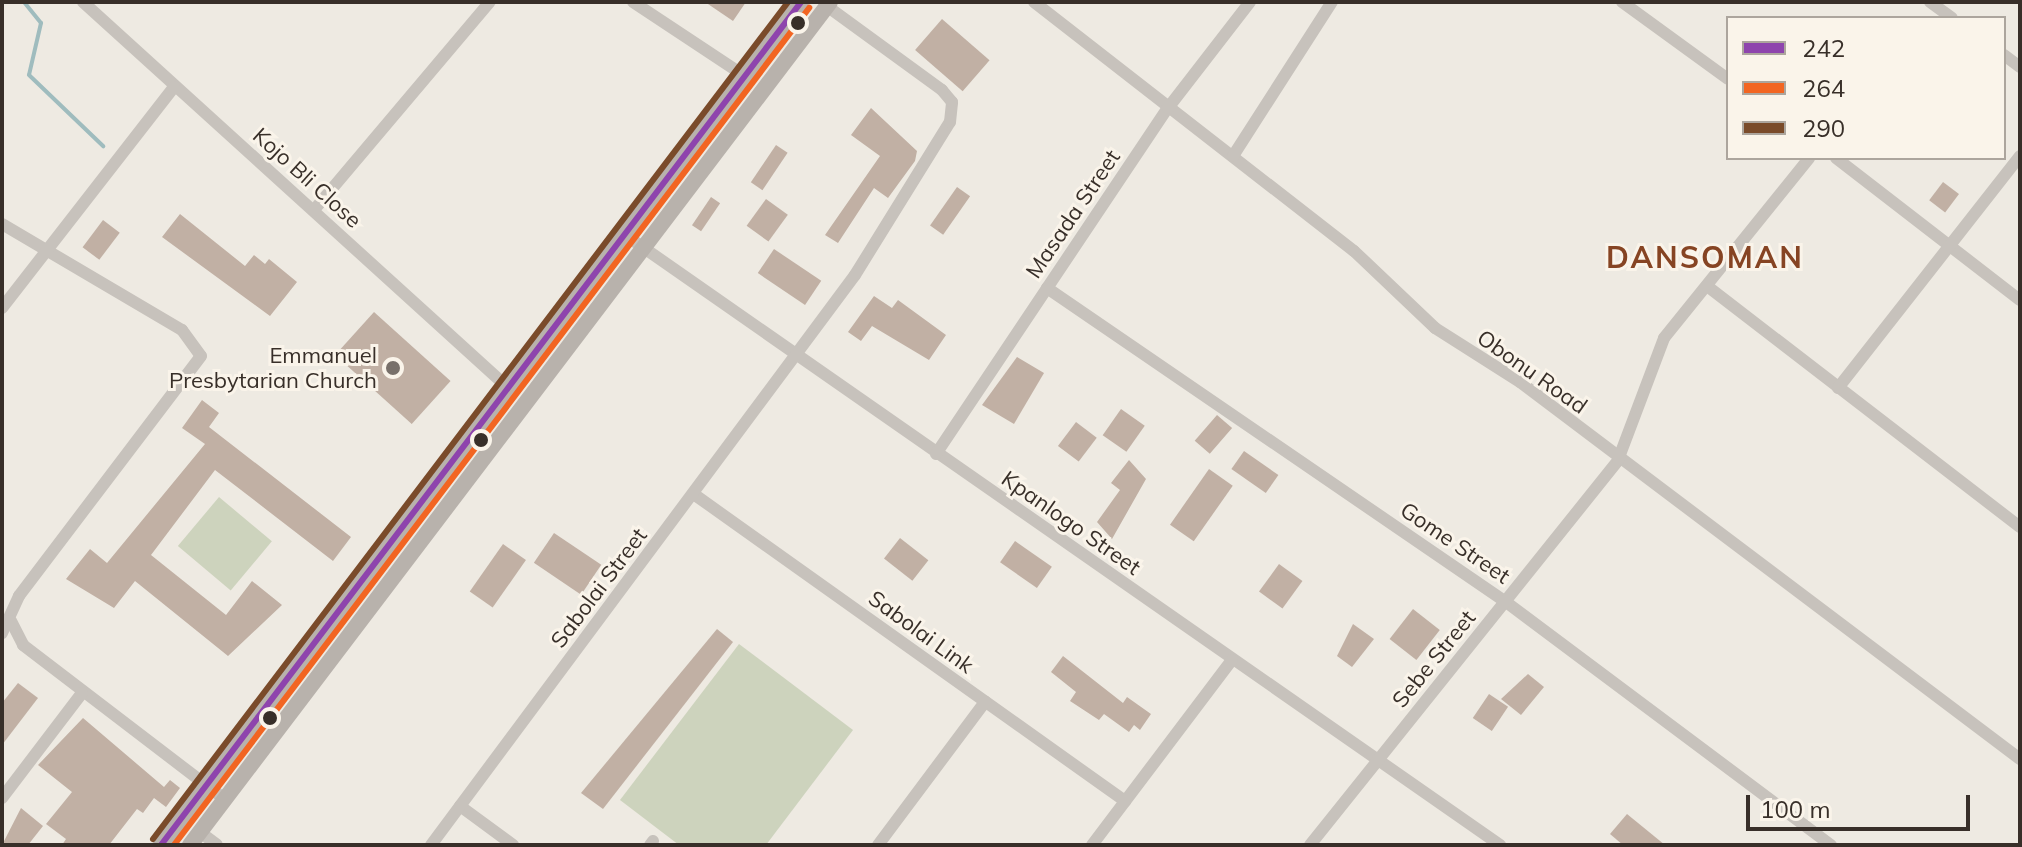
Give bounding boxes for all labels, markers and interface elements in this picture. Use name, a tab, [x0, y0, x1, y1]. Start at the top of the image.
unlabelled marker	[790, 15, 806, 31]
legend	[1726, 16, 2006, 160]
text: 242	[1802, 33, 1845, 63]
text: 264	[1802, 73, 1845, 103]
text: 290	[1802, 113, 1845, 143]
street label: Kojo Bli Close	[247, 122, 367, 234]
street label: Masada Street	[1020, 145, 1126, 283]
district label: DANSOMAN	[1606, 239, 1804, 275]
street label: Obonu Road	[1472, 324, 1592, 420]
place label: Emmanuel Presbytarian Church	[169, 342, 377, 394]
marker: Emmanuel Presbytarian Church	[384, 359, 402, 377]
unlabelled marker	[473, 432, 489, 448]
street label: Kpanlogo Street	[996, 465, 1146, 581]
street label: Gome Street	[1395, 497, 1515, 589]
street label: Sabolai Street	[545, 523, 653, 653]
street label: Sabolai Link	[863, 585, 979, 679]
street label: Sebe Street	[1387, 605, 1481, 713]
unlabelled marker	[262, 710, 278, 726]
scale bar	[1750, 779, 1974, 829]
text: 100 m	[1760, 794, 1831, 824]

